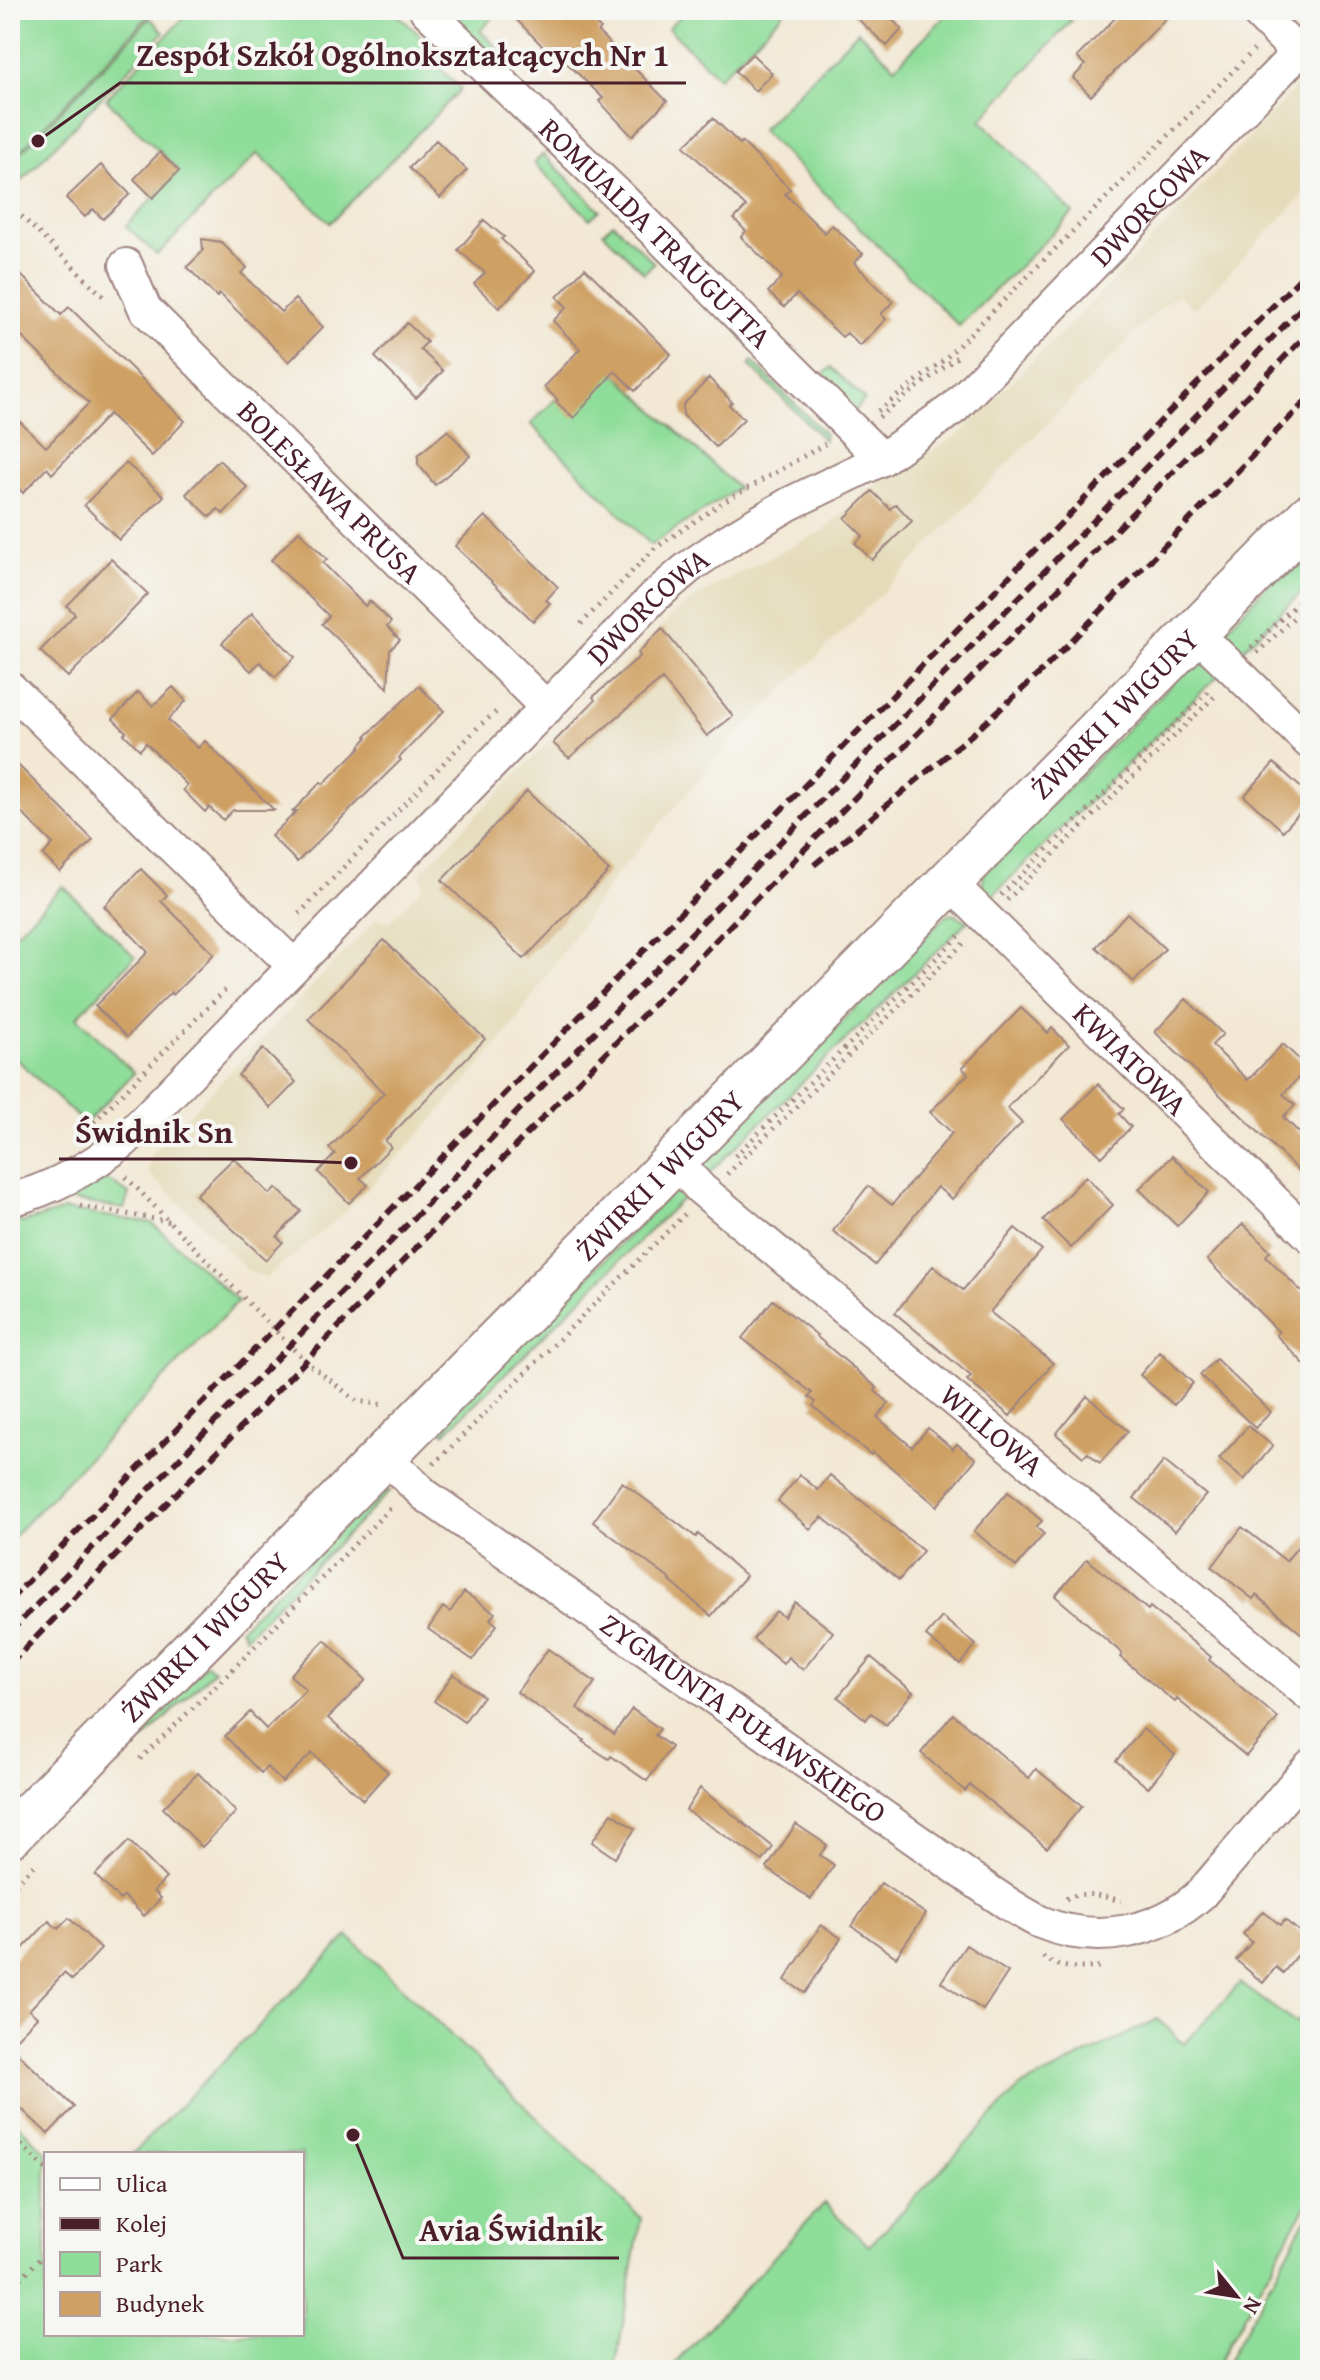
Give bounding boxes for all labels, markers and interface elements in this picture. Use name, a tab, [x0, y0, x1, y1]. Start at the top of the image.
callout: Zespół Szkół Ogólnokształcących Nr 1	[120, 27, 686, 83]
text: Zespół Szkół Ogólnokształcących Nr 1	[136, 31, 670, 78]
street label: ROMUALDA TRAUGUTTA	[530, 107, 782, 358]
street label: DWORCOWA	[1079, 134, 1218, 276]
street label: BOLESŁAWA PRUSA	[228, 390, 433, 593]
street label: DWORCOWA	[576, 537, 718, 675]
street label: ŻWIRKI I WIGURY	[1020, 618, 1209, 809]
street label: KWIATOWA	[1063, 992, 1198, 1125]
street label: ŻWIRKI I WIGURY	[565, 1079, 754, 1270]
callout: Świdnik Sn	[59, 1103, 249, 1159]
text: Świdnik Sn	[75, 1108, 233, 1155]
street label: WILLOWA	[931, 1373, 1054, 1486]
street label: ŻWIRKI I WIGURY	[110, 1541, 299, 1732]
street label: ZYGMUNTA PUŁAWSKIEGO	[592, 1602, 896, 1833]
legend	[44, 2152, 304, 2336]
text: Ulica	[116, 2166, 168, 2201]
callout: Avia Świdnik	[403, 2202, 619, 2258]
text: Kolej	[116, 2206, 167, 2241]
text: Avia Świdnik	[419, 2206, 604, 2253]
text: Park	[116, 2246, 163, 2281]
north arrow	[1196, 2256, 1276, 2336]
text: Budynek	[116, 2286, 205, 2321]
text: N	[1236, 2292, 1271, 2321]

